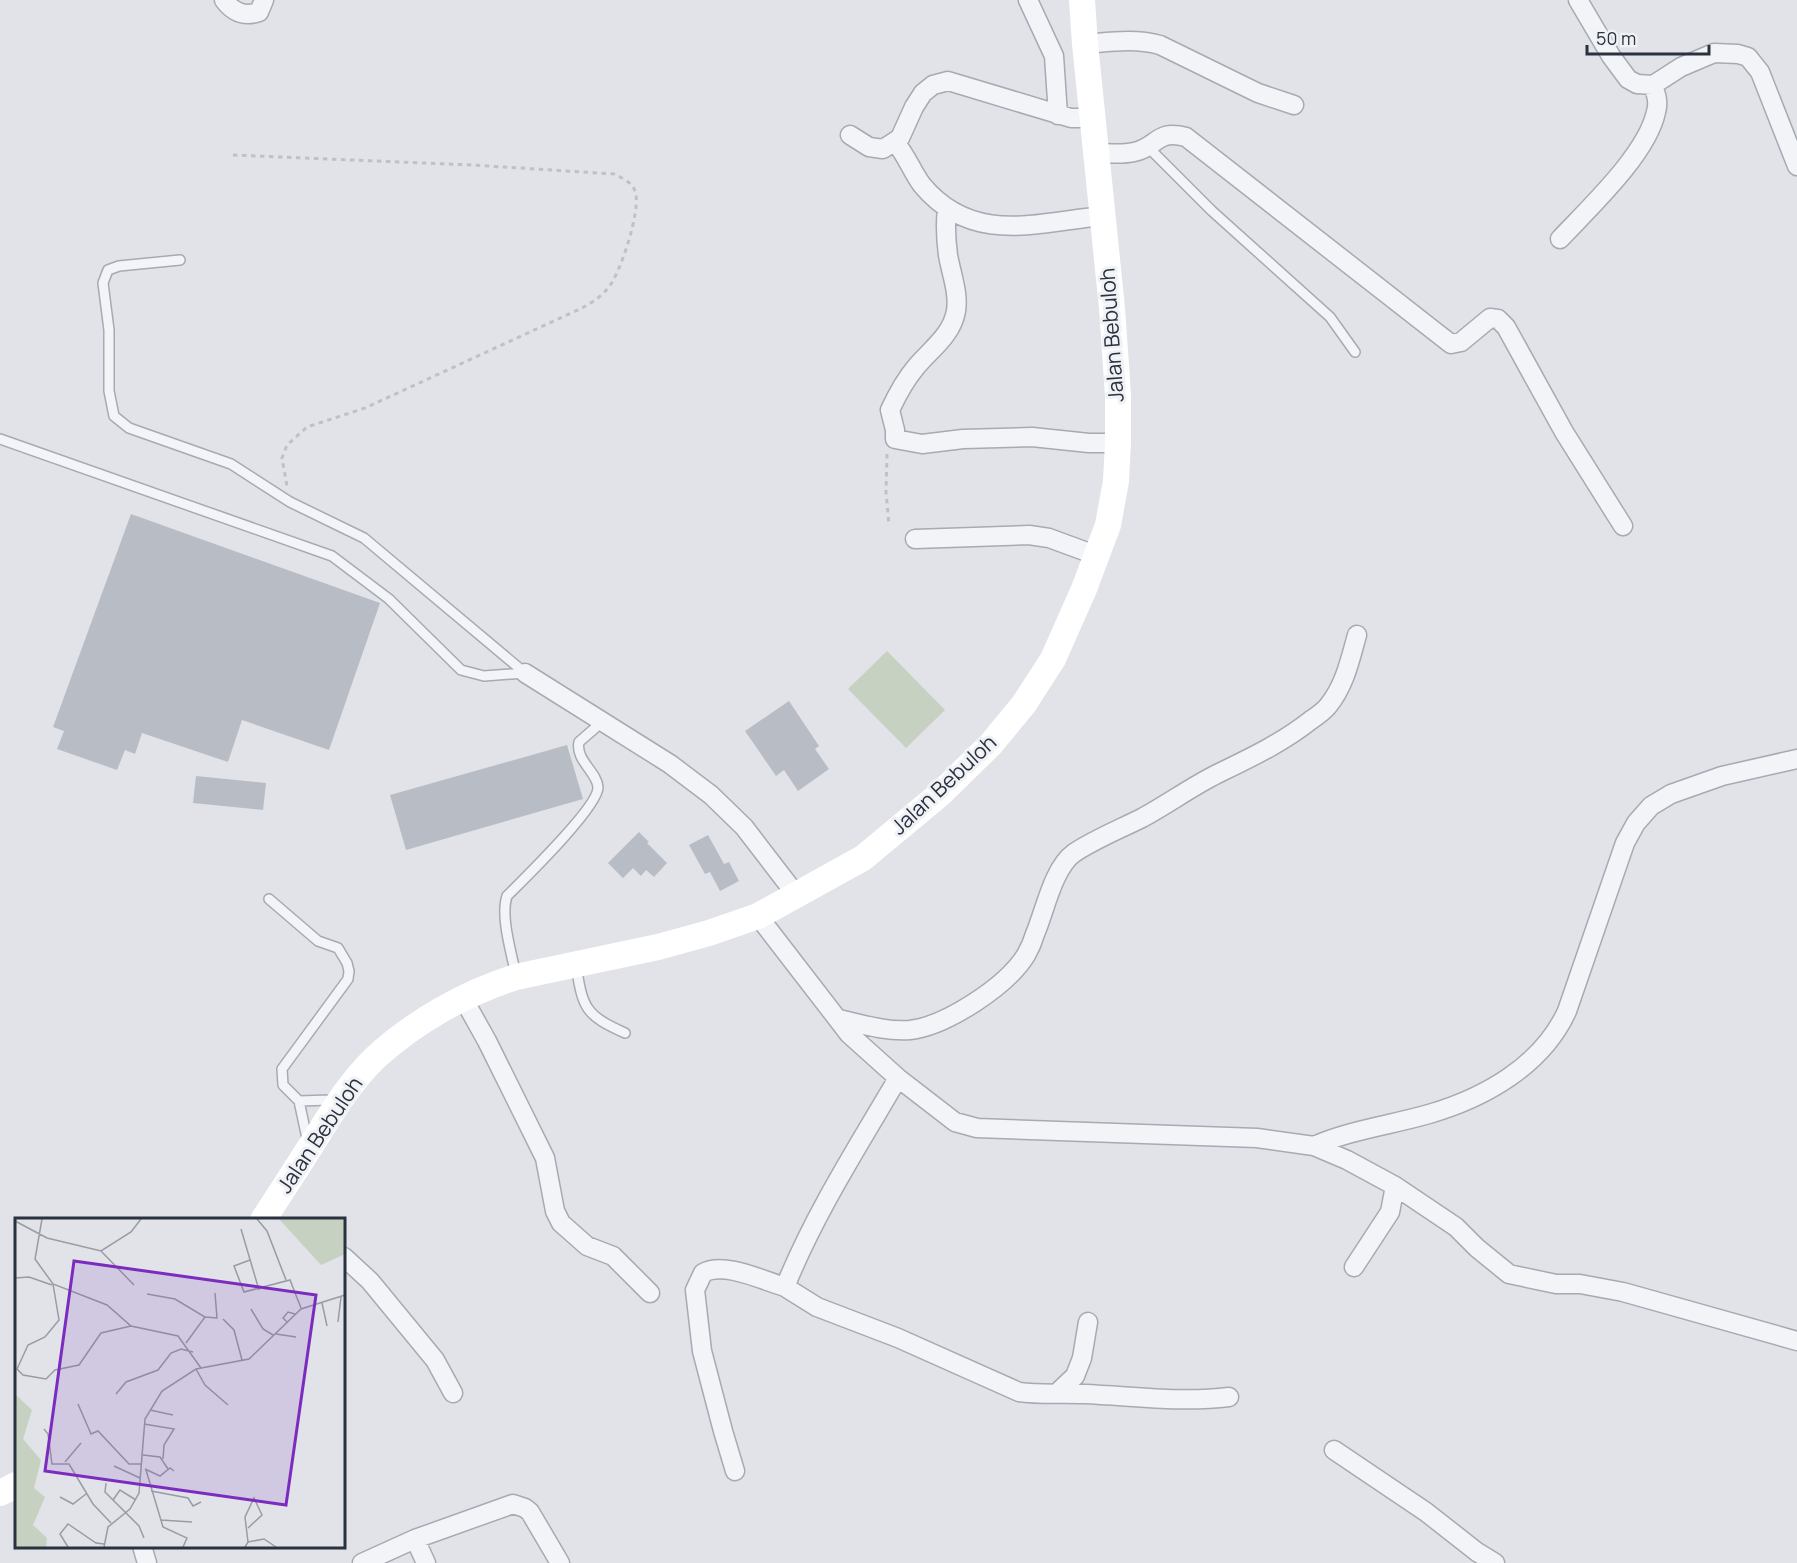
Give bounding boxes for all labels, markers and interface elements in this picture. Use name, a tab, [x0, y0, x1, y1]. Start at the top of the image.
scale bar	[1587, 18, 1708, 56]
text: 50 m	[1596, 26, 1636, 50]
street label: Jalan Bebuloh	[1092, 267, 1130, 403]
street label: Jalan Bebuloh	[885, 728, 1002, 840]
street label: Jalan Bebuloh	[270, 1071, 368, 1198]
inset map	[15, 1218, 345, 1548]

